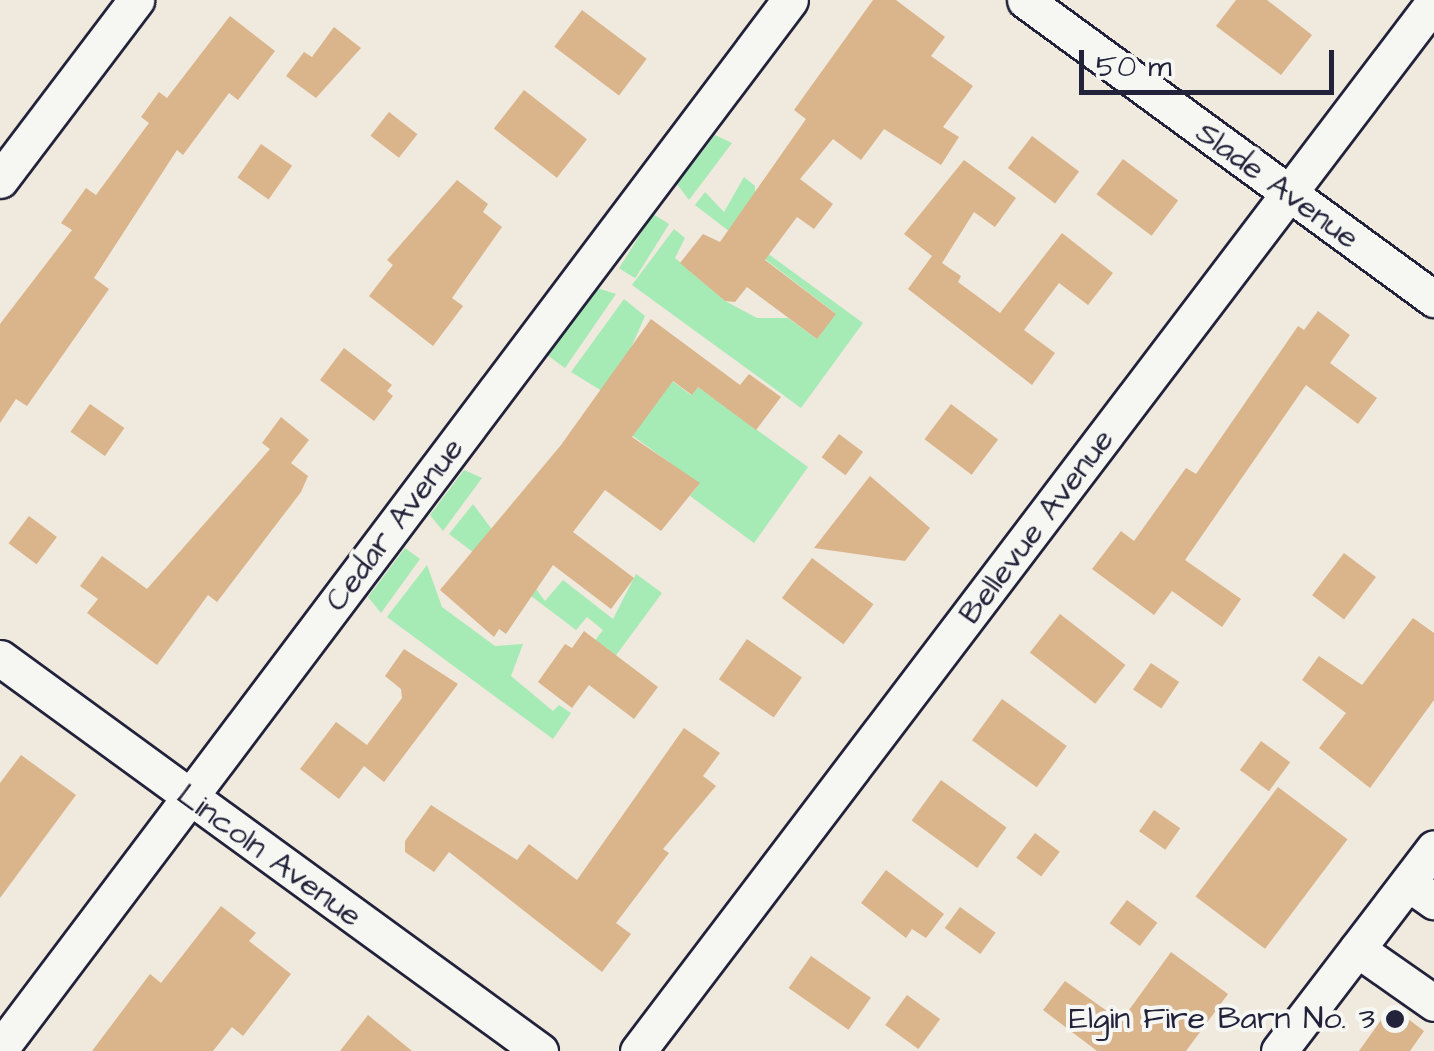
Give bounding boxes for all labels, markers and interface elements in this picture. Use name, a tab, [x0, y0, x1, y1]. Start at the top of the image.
scale bar	[1084, 30, 1339, 92]
text: 50 m	[1096, 46, 1172, 88]
street label: Slade Avenue	[1188, 114, 1366, 258]
street label: Bellevue Avenue	[951, 422, 1123, 632]
street label: Cedar Avenue	[317, 431, 473, 619]
street label: Lincoln Avenue	[169, 776, 369, 936]
place label: Elgin Fire Barn No. 3	[1069, 1000, 1375, 1038]
marker: Elgin Fire Barn No. 3	[1384, 1008, 1406, 1030]

